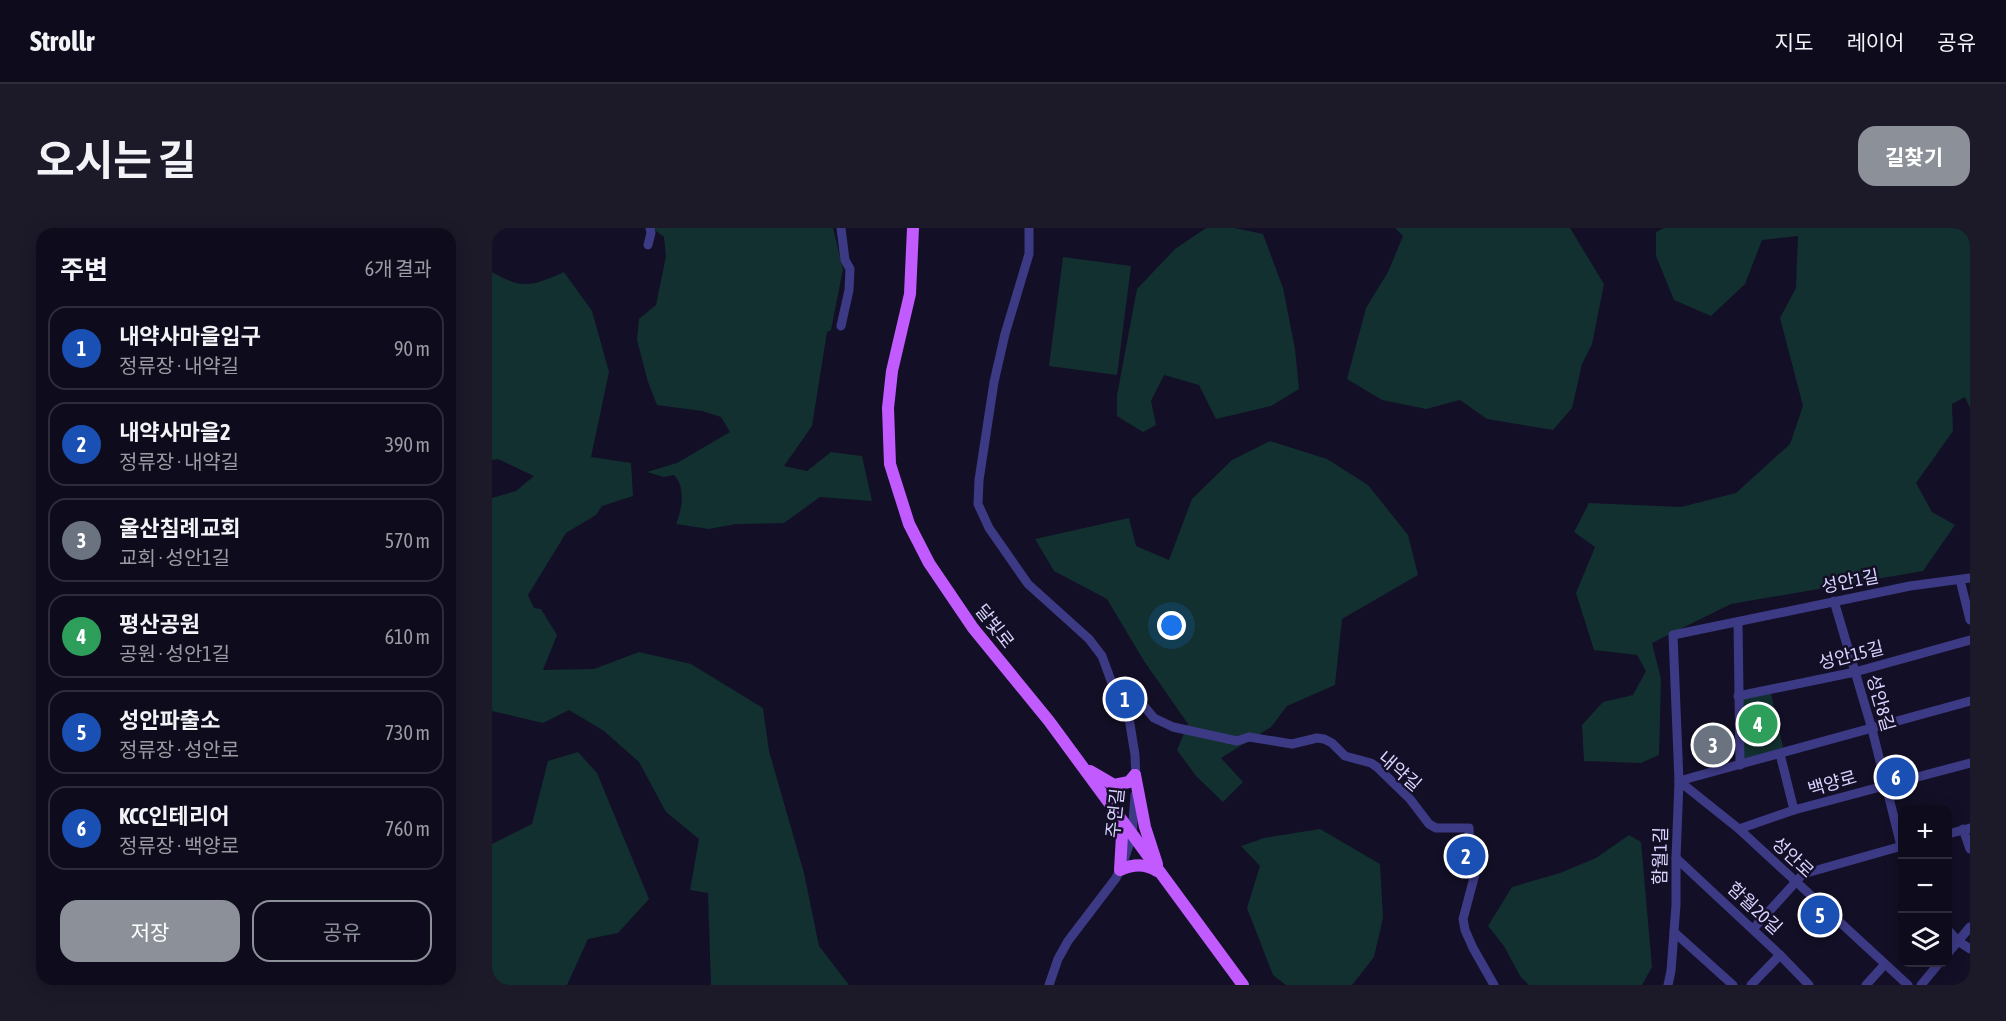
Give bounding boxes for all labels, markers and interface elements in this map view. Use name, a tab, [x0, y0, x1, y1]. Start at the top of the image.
text: Strollr	[30, 25, 94, 57]
text: 지도	[1775, 30, 1813, 54]
text: 레이어	[1846, 30, 1904, 54]
text: 공유	[1937, 30, 1976, 54]
button: 길찾기	[1858, 126, 1970, 186]
text: 오시는 길	[36, 136, 196, 184]
text: 주변	[60, 255, 108, 285]
text: 6개 결과	[365, 257, 432, 280]
text: 내약사마을입구	[119, 323, 261, 349]
text: 1	[77, 337, 86, 360]
text: 90 m	[394, 337, 430, 360]
text: 정류장 · 내약길	[119, 354, 239, 377]
text: 내약사마을2	[119, 419, 231, 445]
text: 2	[77, 433, 86, 456]
text: 390 m	[385, 433, 430, 456]
text: 정류장 · 내약길	[119, 450, 239, 473]
text: 울산침례교회	[119, 515, 240, 541]
text: 3	[77, 529, 86, 552]
text: 570 m	[385, 529, 430, 552]
text: 교회 · 성안1길	[119, 546, 230, 569]
street label: 성안1길	[1819, 565, 1881, 597]
street label: 달빛로	[971, 600, 1019, 652]
text: 평산공원	[119, 611, 200, 637]
your location	[1157, 611, 1186, 640]
text: 4	[77, 625, 86, 648]
text: 610 m	[385, 625, 430, 648]
street label: 성안15길	[1816, 637, 1886, 673]
text: 공원 · 성안1길	[119, 642, 230, 665]
street label: 성안8길	[1863, 672, 1899, 734]
pin: 1	[1106, 676, 1144, 722]
pin: 4	[1738, 702, 1778, 746]
text: 성안파출소	[119, 707, 220, 733]
text: 5	[77, 721, 86, 744]
text: 730 m	[385, 721, 430, 744]
pin: 3	[1694, 722, 1732, 768]
text: 정류장 · 성안로	[119, 738, 239, 761]
street label: 내약길	[1374, 747, 1426, 795]
pin: 6	[1876, 754, 1916, 800]
street label: 백양로	[1805, 766, 1859, 800]
street label: 주연길	[1102, 787, 1128, 839]
text: KCC인테리어	[119, 803, 229, 829]
map controls	[1898, 805, 1952, 967]
button: +	[1898, 805, 1952, 859]
text: 6	[77, 817, 86, 840]
text: 760 m	[385, 817, 430, 840]
street label: 함월1길	[1649, 827, 1671, 885]
street label: 성안로	[1768, 832, 1818, 882]
text: 정류장 · 백양로	[119, 834, 239, 857]
pin: 2	[1446, 834, 1486, 878]
button: −	[1898, 859, 1952, 913]
street label: 함월20길	[1723, 878, 1787, 938]
pin: 5	[1800, 892, 1840, 938]
button: 저장	[60, 900, 240, 962]
button: 공유	[252, 900, 432, 962]
button: layers	[1898, 913, 1952, 967]

